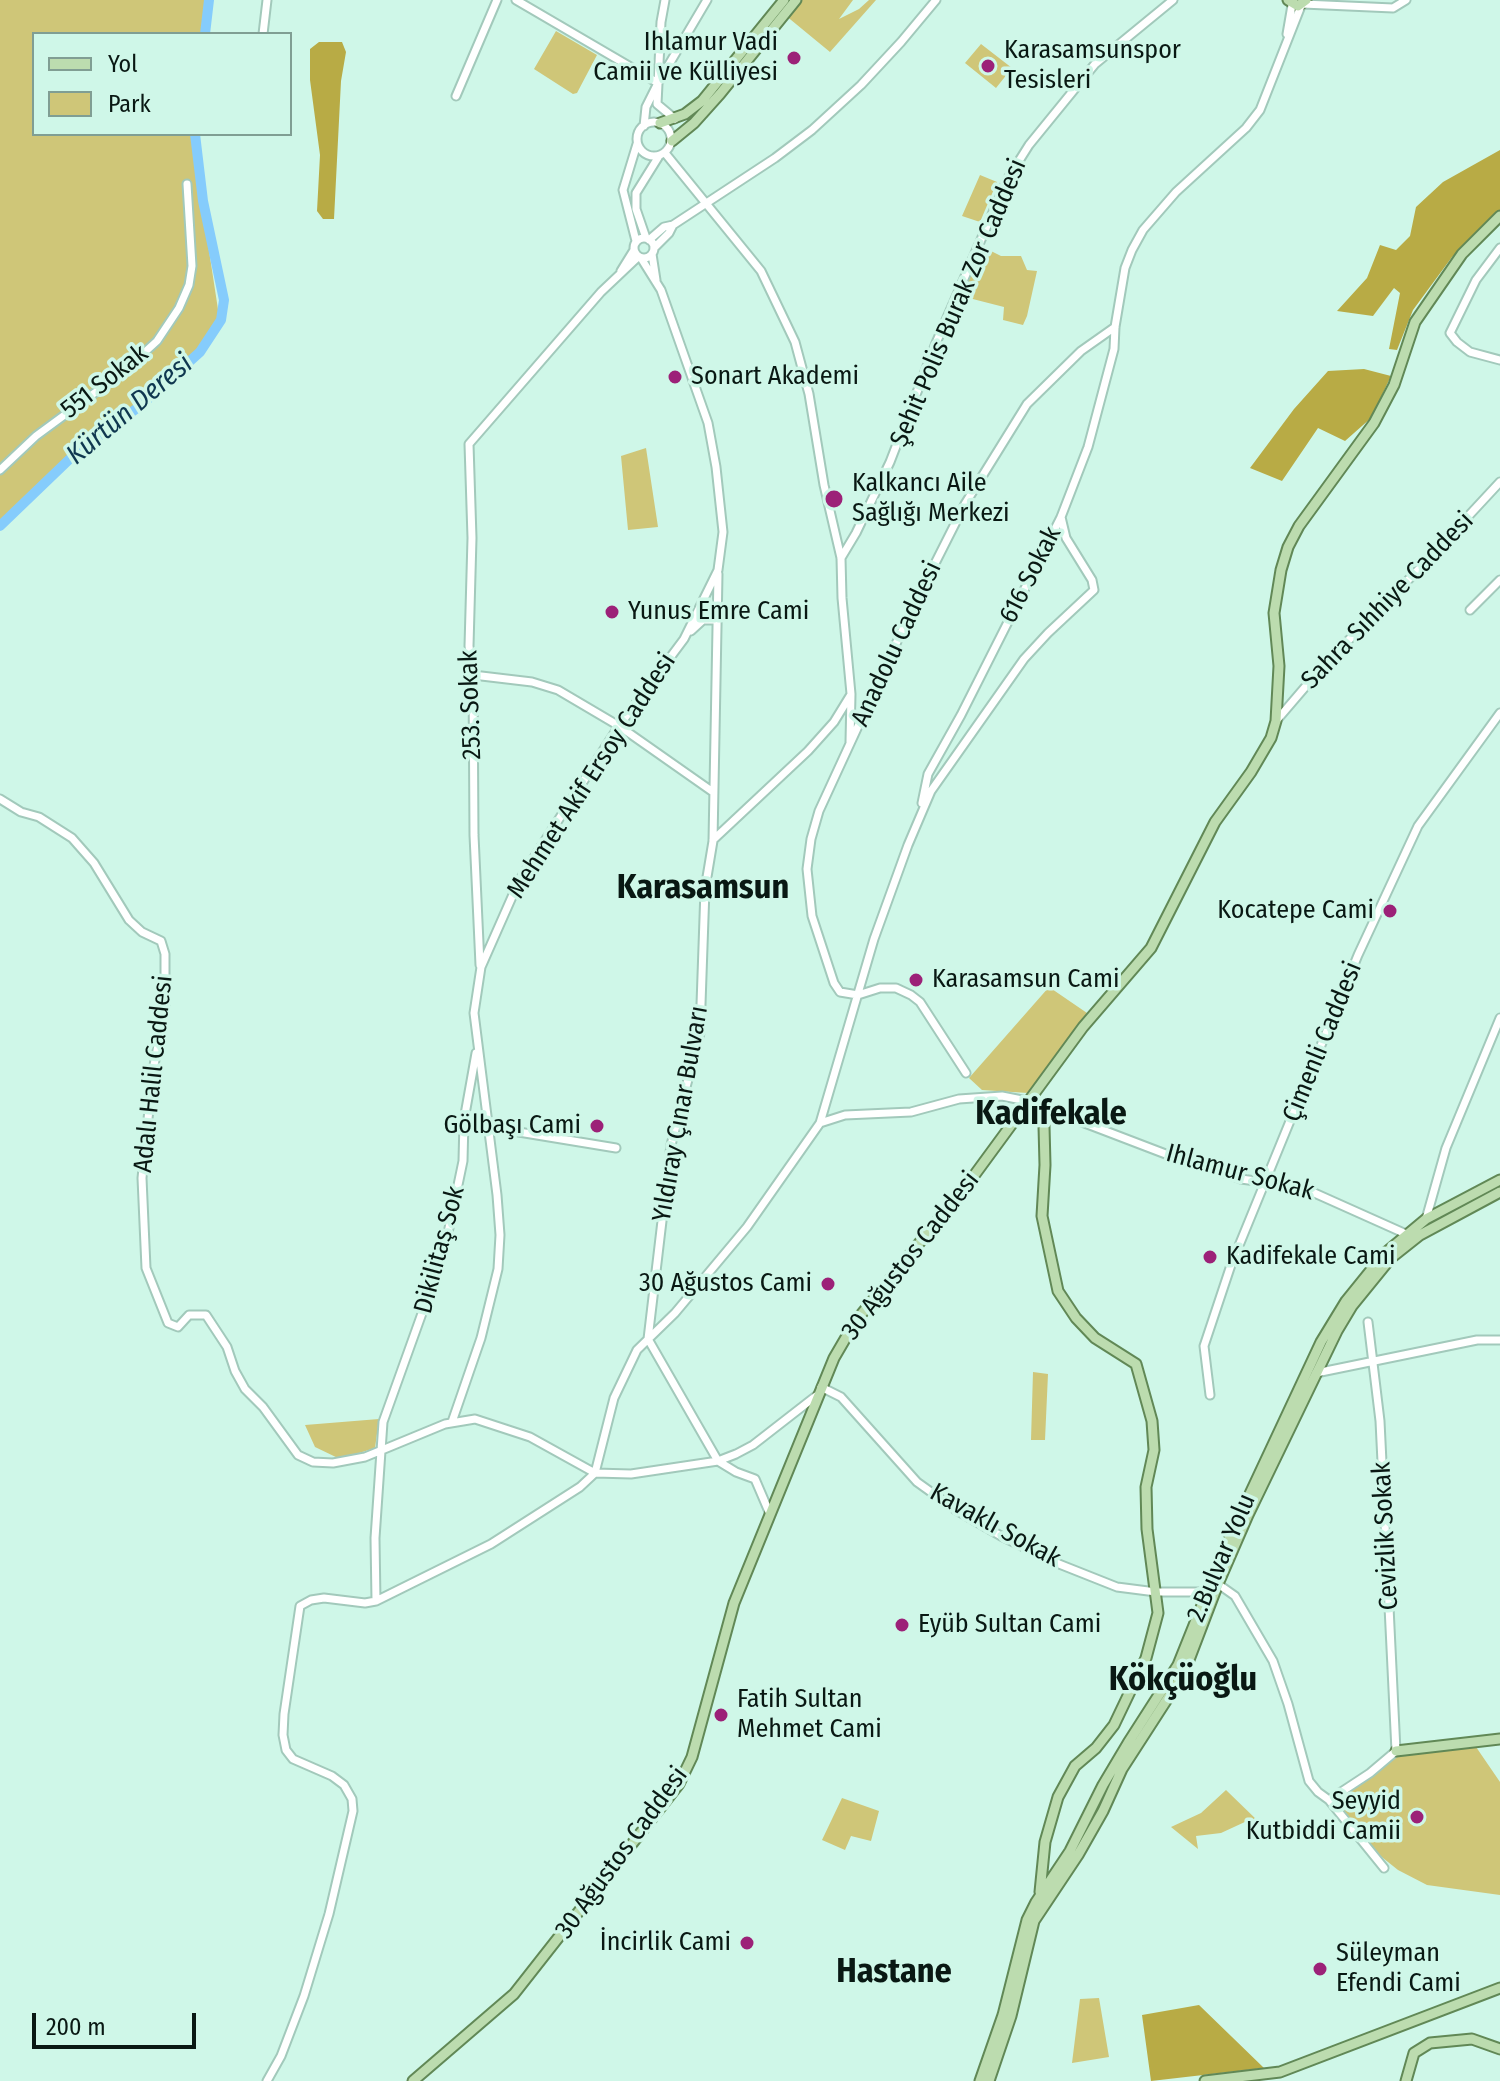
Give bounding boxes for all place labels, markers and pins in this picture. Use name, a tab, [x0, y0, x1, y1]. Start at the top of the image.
place label: Ihlamur Vadi Camii ve Külliyesi	[593, 27, 778, 88]
place label: Karasamsunspor Tesisleri	[1004, 35, 1181, 96]
marker: Ihlamur Vadi Camii ve Külliyesi	[785, 49, 803, 67]
marker: Karasamsunspor Tesisleri	[979, 57, 997, 75]
place label: Sonart Akademi	[691, 361, 859, 393]
marker: Sonart Akademi	[666, 368, 684, 386]
place label: Kalkancı Aile Sağlığı Merkezi	[852, 468, 1010, 530]
marker: Kalkancı Aile Sağlığı Merkezi	[823, 488, 845, 510]
place label: Yunus Emre Cami	[628, 596, 809, 628]
marker: Yunus Emre Cami	[603, 603, 621, 621]
place label: Kocatepe Cami	[1217, 895, 1374, 927]
marker: Kocatepe Cami	[1381, 902, 1399, 920]
place label: Karasamsun Cami	[932, 964, 1120, 996]
marker: Karasamsun Cami	[907, 971, 925, 989]
place label: Gölbaşı Cami	[443, 1110, 581, 1142]
marker: Gölbaşı Cami	[588, 1117, 606, 1135]
place label: Kadifekale Cami	[1226, 1241, 1395, 1273]
marker: Kadifekale Cami	[1201, 1248, 1219, 1266]
place label: 30 Ağustos Cami	[639, 1268, 812, 1300]
marker: 30 Ağustos Cami	[819, 1275, 837, 1293]
place label: Eyüb Sultan Cami	[918, 1609, 1101, 1641]
marker: Eyüb Sultan Cami	[893, 1616, 911, 1634]
place label: Fatih Sultan Mehmet Cami	[737, 1684, 882, 1746]
marker: Fatih Sultan Mehmet Cami	[712, 1706, 730, 1724]
place label: Seyyid Kutbiddi Camii	[1246, 1786, 1401, 1848]
marker: Seyyid Kutbiddi Camii	[1408, 1808, 1426, 1826]
place label: İncirlik Cami	[600, 1927, 731, 1959]
marker: İncirlik Cami	[738, 1934, 756, 1952]
place label: Süleyman Efendi Cami	[1336, 1938, 1461, 2000]
marker: Süleyman Efendi Cami	[1311, 1960, 1329, 1978]

